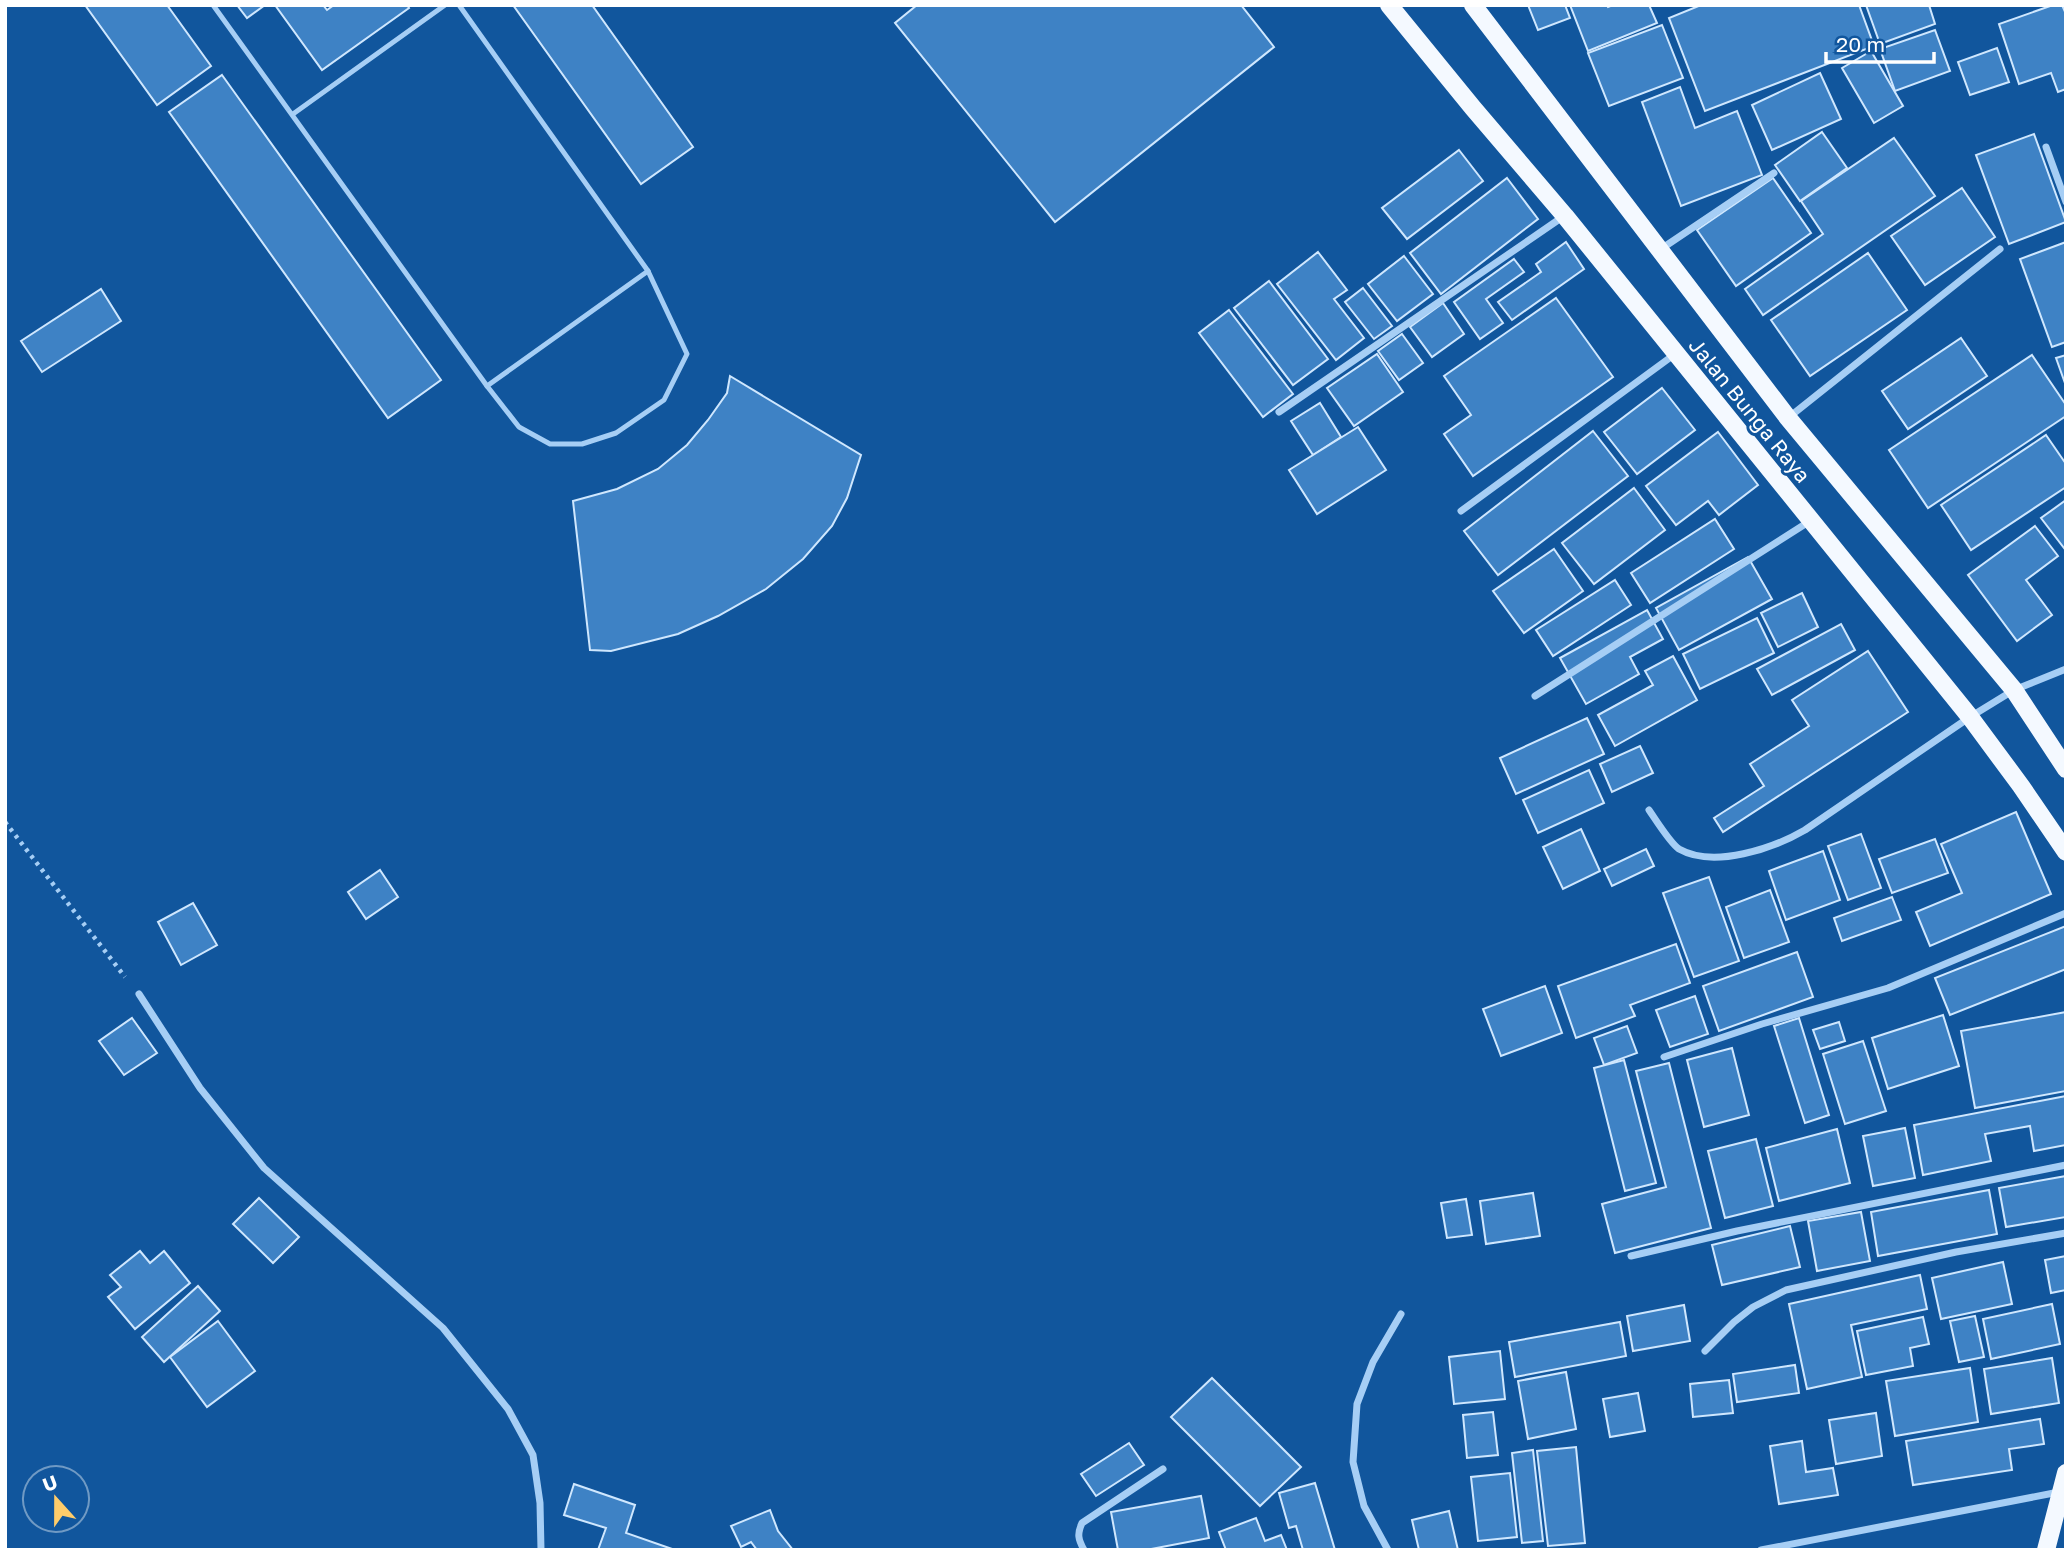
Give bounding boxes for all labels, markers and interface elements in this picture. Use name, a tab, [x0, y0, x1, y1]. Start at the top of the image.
scale bar	[1826, 21, 1934, 65]
text: 20 m	[1836, 31, 1885, 57]
street label: Jalan Bunga Raya	[1684, 332, 1816, 488]
north arrow	[21, 1464, 91, 1534]
text: U	[39, 1469, 60, 1496]

